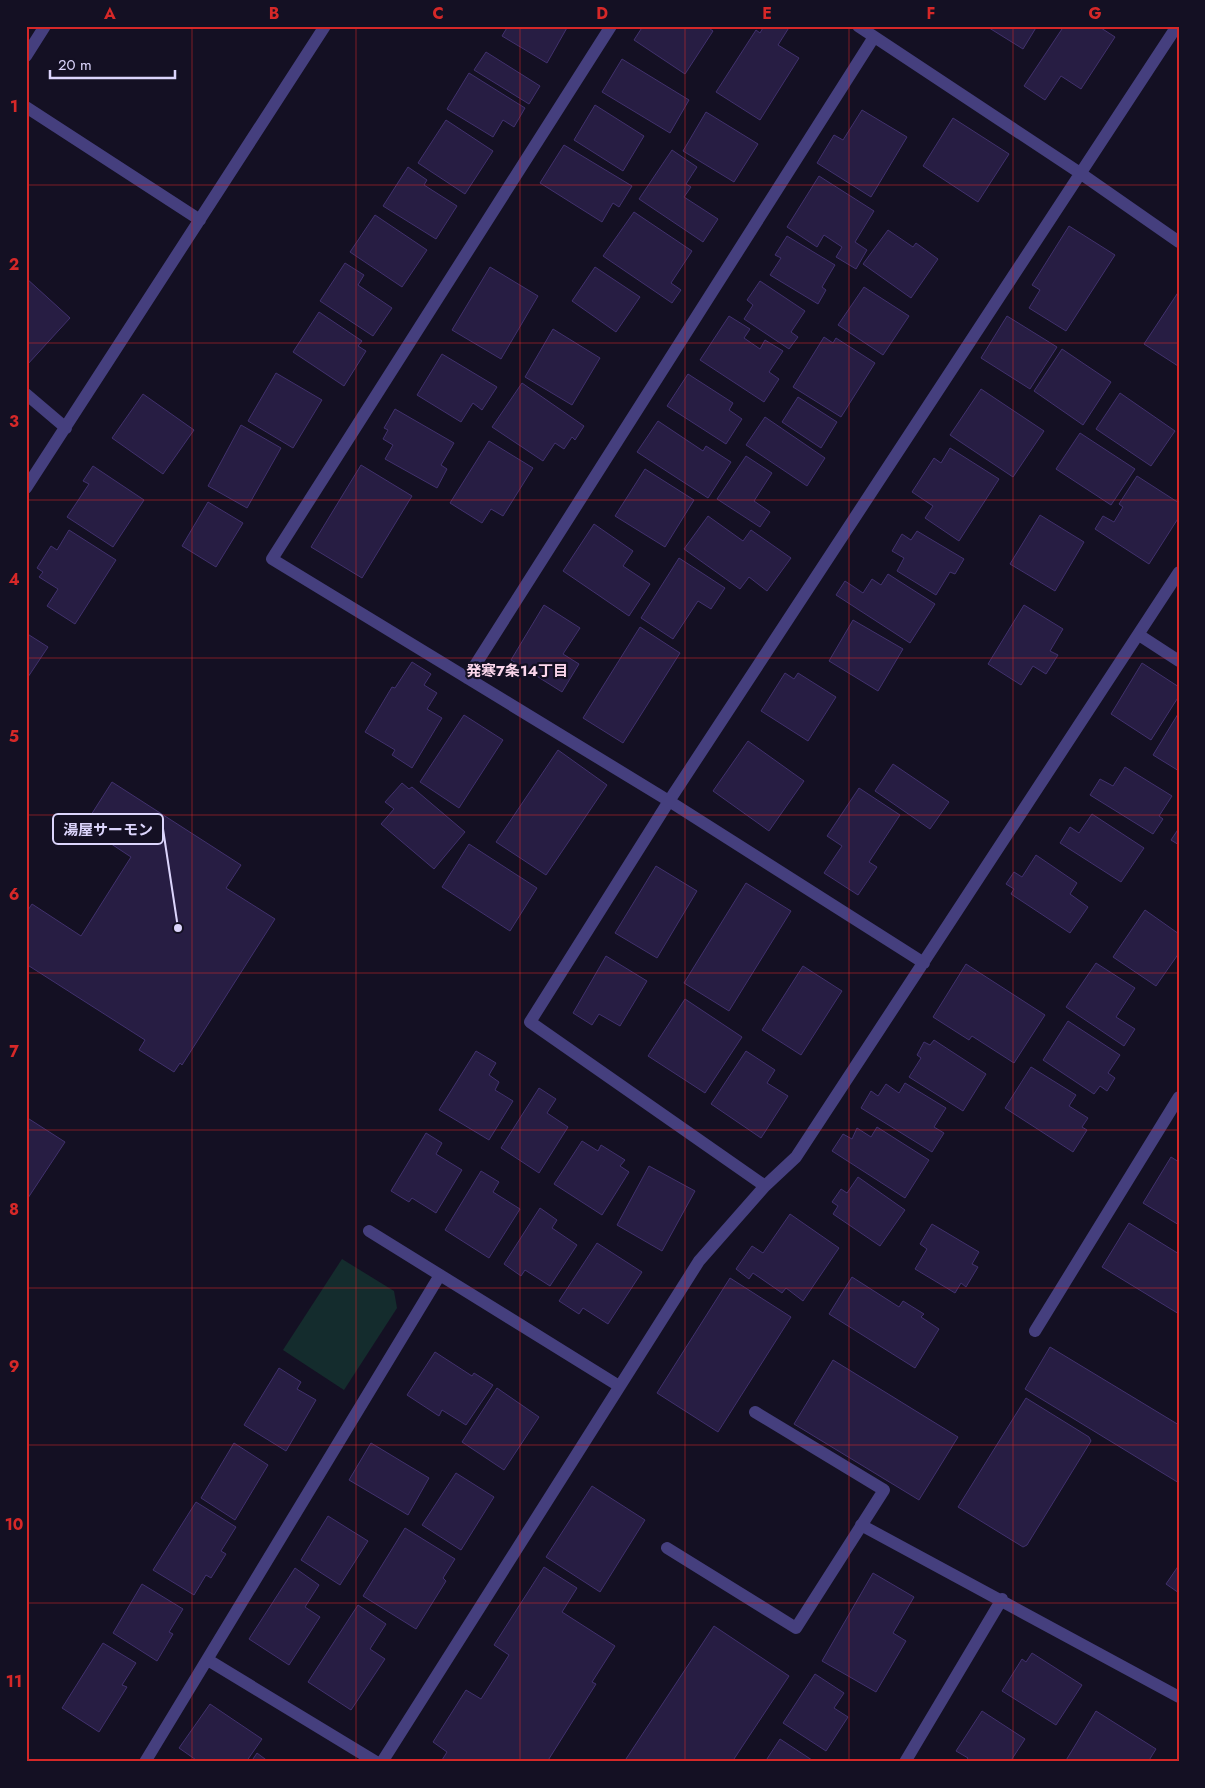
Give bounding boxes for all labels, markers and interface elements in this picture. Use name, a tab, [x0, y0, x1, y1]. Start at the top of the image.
text: A	[103, 2, 116, 25]
text: B	[269, 2, 279, 25]
text: C	[432, 2, 444, 25]
text: D	[596, 2, 608, 25]
text: E	[762, 2, 772, 25]
text: F	[927, 2, 935, 25]
text: G	[1088, 2, 1102, 25]
scale bar	[50, 48, 175, 80]
text: 20 m	[58, 54, 92, 76]
text: 1	[10, 95, 18, 118]
text: 2	[9, 253, 19, 276]
text: 3	[9, 410, 19, 433]
text: 4	[8, 568, 20, 591]
district label: 発寒7条14丁目	[466, 660, 568, 682]
text: 5	[9, 725, 19, 748]
callout: 湯屋サーモン	[53, 814, 163, 844]
text: 湯屋サーモン	[63, 819, 153, 841]
text: 6	[9, 883, 19, 906]
text: 7	[9, 1040, 19, 1063]
text: 8	[9, 1198, 19, 1221]
text: 9	[9, 1355, 19, 1378]
text: 10	[5, 1513, 23, 1536]
text: 11	[6, 1670, 22, 1693]

